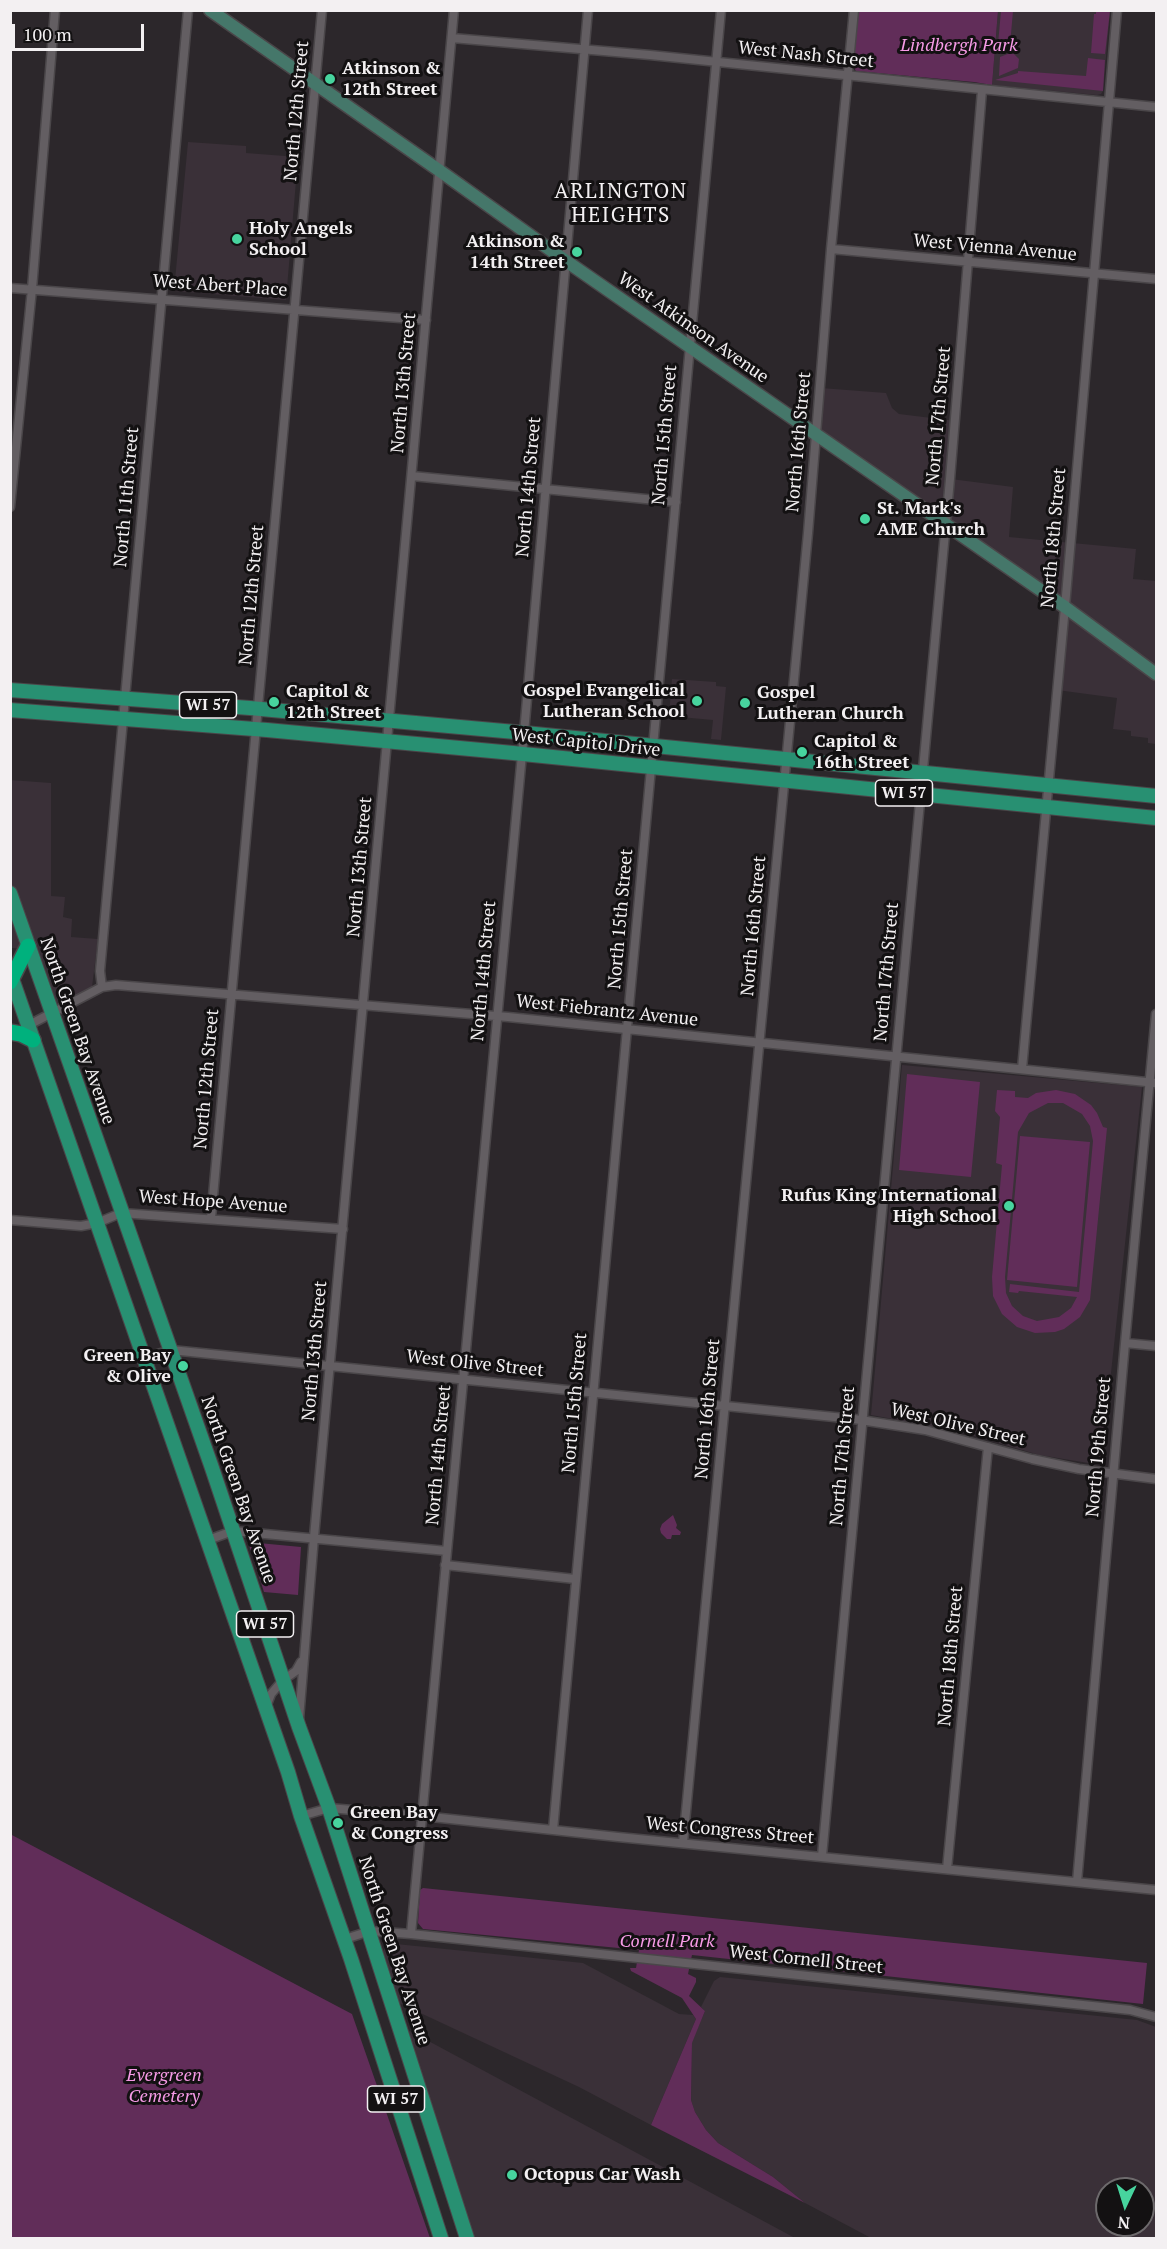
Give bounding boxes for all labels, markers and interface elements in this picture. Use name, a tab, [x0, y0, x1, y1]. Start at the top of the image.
scale bar	[15, 12, 147, 50]
text: 100 m	[23, 22, 72, 46]
park label: Lindbergh Park	[900, 35, 1018, 57]
street label: West Nash Street	[737, 37, 875, 73]
street label: North 12th Street	[280, 40, 314, 182]
place label: Atkinson & 12th Street	[342, 58, 441, 100]
marker: Atkinson & 12th Street	[323, 72, 337, 86]
district label: ARLINGTON HEIGHTS	[554, 179, 688, 229]
place label: Holy Angels School	[249, 218, 353, 260]
street label: West Vienna Avenue	[912, 230, 1078, 266]
place label: Atkinson & 14th Street	[466, 231, 565, 274]
marker: Holy Angels School	[230, 232, 244, 246]
marker: Atkinson & 14th Street	[570, 245, 584, 259]
street label: West Atkinson Avenue	[614, 268, 772, 388]
street label: West Abert Place	[152, 271, 288, 301]
street label: North 13th Street	[387, 312, 421, 454]
street label: North 17th Street	[922, 345, 956, 487]
street label: North 15th Street	[648, 364, 682, 506]
street label: North 16th Street	[782, 371, 816, 513]
street label: North 14th Street	[512, 416, 546, 558]
street label: North 11th Street	[110, 426, 144, 568]
street label: North 18th Street	[1037, 467, 1071, 609]
place label: St. Mark's AME Church	[877, 498, 985, 540]
marker: St. Mark's AME Church	[858, 512, 872, 526]
street label: North 12th Street	[235, 524, 269, 666]
place label: Gospel Evangelical Lutheran School	[523, 680, 685, 722]
place label: Capitol & 12th Street	[286, 681, 381, 724]
place label: Gospel Lutheran Church	[757, 682, 904, 724]
road number: WI 57	[180, 692, 236, 718]
marker: Gospel Evangelical Lutheran School	[690, 694, 704, 708]
marker: Capitol & 12th Street	[267, 695, 281, 709]
marker: Gospel Lutheran Church	[738, 696, 752, 710]
street label: West Capitol Drive	[511, 724, 661, 762]
place label: Capitol & 16th Street	[814, 731, 909, 774]
marker: Capitol & 16th Street	[795, 745, 809, 759]
road number: WI 57	[876, 780, 932, 806]
street label: North 13th Street	[343, 796, 377, 938]
street label: North 15th Street	[604, 848, 638, 990]
street label: North 16th Street	[737, 855, 771, 997]
street label: North 14th Street	[467, 900, 501, 1042]
street label: North 17th Street	[870, 901, 904, 1043]
street label: North Green Bay Avenue	[35, 934, 119, 1128]
street label: West Fiebrantz Avenue	[515, 991, 699, 1031]
street label: North 12th Street	[190, 1008, 224, 1150]
place label: Rufus King International High School	[781, 1185, 997, 1228]
street label: West Hope Avenue	[138, 1186, 288, 1218]
marker: Rufus King International High School	[1002, 1199, 1016, 1213]
street label: North 13th Street	[298, 1280, 332, 1422]
street label: North 15th Street	[558, 1332, 592, 1474]
street label: North 16th Street	[691, 1338, 725, 1480]
place label: Green Bay & Olive	[83, 1345, 171, 1388]
street label: West Olive Street	[405, 1346, 545, 1382]
marker: Green Bay & Olive	[176, 1359, 190, 1373]
street label: North 19th Street	[1082, 1376, 1116, 1518]
street label: North 14th Street	[422, 1384, 456, 1526]
street label: North 17th Street	[826, 1385, 860, 1527]
street label: North Green Bay Avenue	[196, 1393, 280, 1587]
street label: West Olive Street	[888, 1399, 1028, 1451]
street label: North 18th Street	[934, 1585, 968, 1727]
road number: WI 57	[236, 1611, 294, 1637]
place label: Green Bay & Congress	[350, 1802, 448, 1844]
street label: West Congress Street	[645, 1813, 815, 1849]
marker: Green Bay & Congress	[331, 1816, 345, 1830]
street label: North Green Bay Avenue	[353, 1854, 435, 2048]
park label: Cornell Park	[619, 1931, 715, 1953]
street label: West Cornell Street	[728, 1941, 884, 1979]
park label: Evergreen Cemetery	[126, 2065, 202, 2108]
road number: WI 57	[368, 2086, 424, 2112]
place label: Octopus Car Wash	[524, 2164, 680, 2186]
marker: Octopus Car Wash	[505, 2168, 519, 2182]
north arrow	[1095, 2177, 1155, 2237]
text: N	[1117, 2212, 1131, 2234]

